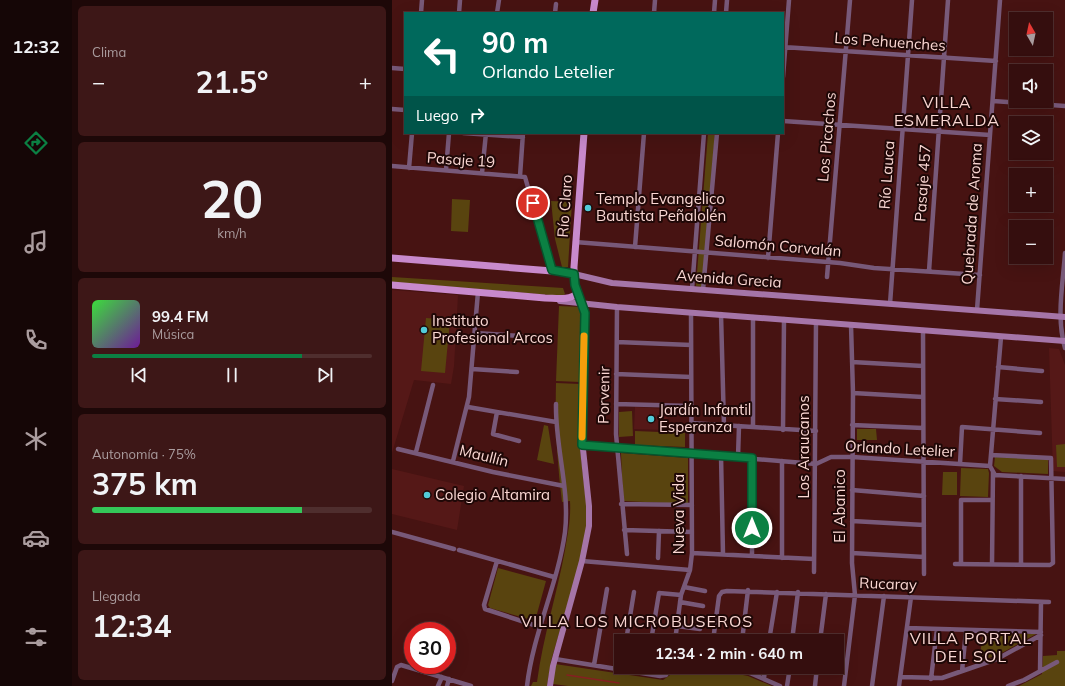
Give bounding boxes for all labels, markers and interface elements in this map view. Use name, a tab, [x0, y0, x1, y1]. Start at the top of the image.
north arrow	[1009, 12, 1053, 56]
map controls	[1009, 12, 1053, 264]
text: 90 m	[482, 25, 548, 60]
icon: left	[416, 28, 468, 80]
street label: Los Pehuenches	[834, 28, 946, 55]
text: 12:32	[12, 35, 60, 58]
text: Clima	[92, 44, 126, 60]
text: Orlando Letelier	[482, 60, 614, 83]
text: 21.5°	[196, 63, 268, 101]
button: sound	[1009, 64, 1053, 108]
text: −	[92, 68, 105, 96]
text: +	[359, 68, 372, 96]
street label: Los Picachos	[813, 91, 840, 183]
district label: VILLA ESMERALDA	[894, 92, 1000, 130]
icon: right	[466, 104, 488, 126]
text: Luego	[416, 106, 458, 125]
button: layers	[1009, 116, 1053, 160]
icon: directions	[22, 129, 50, 157]
street label: Río Lauca	[875, 140, 898, 210]
street label: Quebrada de Aroma	[957, 143, 986, 285]
street label: Pasaje 457	[910, 144, 935, 222]
street label: Pasaje 19	[426, 148, 496, 171]
text: 20	[201, 166, 263, 231]
button: +	[1009, 168, 1053, 212]
street label: Río Claro	[553, 174, 576, 238]
pin	[516, 186, 550, 220]
place label: Templo Evangelico Bautista Peñalolén	[596, 189, 726, 225]
icon: arrive	[522, 192, 544, 214]
marker: Templo Evangelico Bautista Peñalolén	[583, 203, 593, 213]
button: −	[1009, 220, 1053, 264]
text: km/h	[217, 225, 247, 241]
icon: music	[22, 228, 50, 256]
street label: Salomón Corvalán	[714, 230, 842, 261]
street label: Avenida Grecia	[676, 265, 782, 292]
text: 99.4 FM	[152, 307, 208, 326]
place label: Instituto Profesional Arcos	[432, 311, 553, 347]
marker: Instituto Profesional Arcos	[419, 325, 429, 335]
icon: phone	[22, 326, 50, 354]
text: Música	[152, 326, 194, 342]
icon: previous	[128, 364, 150, 386]
icon: pause	[221, 364, 243, 386]
icon: next	[314, 364, 336, 386]
street label: Porvenir	[593, 365, 614, 424]
street label: Los Araucanos	[794, 395, 813, 499]
place label: Jardín Infantil Esperanza	[659, 400, 751, 436]
marker: Jardín Infantil Esperanza	[646, 414, 656, 424]
icon: climate	[22, 425, 50, 453]
street label: Orlando Letelier	[845, 436, 956, 461]
street label: Maullín	[458, 440, 511, 471]
text: Autonomía · 75%	[92, 446, 196, 462]
text: 375 km	[92, 465, 198, 503]
street label: El Abanico	[830, 469, 849, 543]
street label: Nueva Vida	[669, 474, 688, 554]
place label: Colegio Altamira	[435, 485, 550, 504]
marker: Colegio Altamira	[422, 490, 432, 500]
position arrow	[731, 507, 773, 549]
icon: car	[22, 524, 50, 552]
street label: Rucaray	[859, 573, 917, 594]
text: Llegada	[92, 588, 141, 604]
text: 12:34	[92, 607, 171, 645]
district label: VILLA LOS MICROBUSEROS	[521, 611, 753, 631]
speed limit sign: 30	[404, 622, 456, 674]
icon: filters	[22, 623, 50, 651]
district label: VILLA PORTAL DEL SOL	[910, 628, 1032, 666]
text: 12:34 · 2 min · 640 m	[655, 644, 803, 663]

